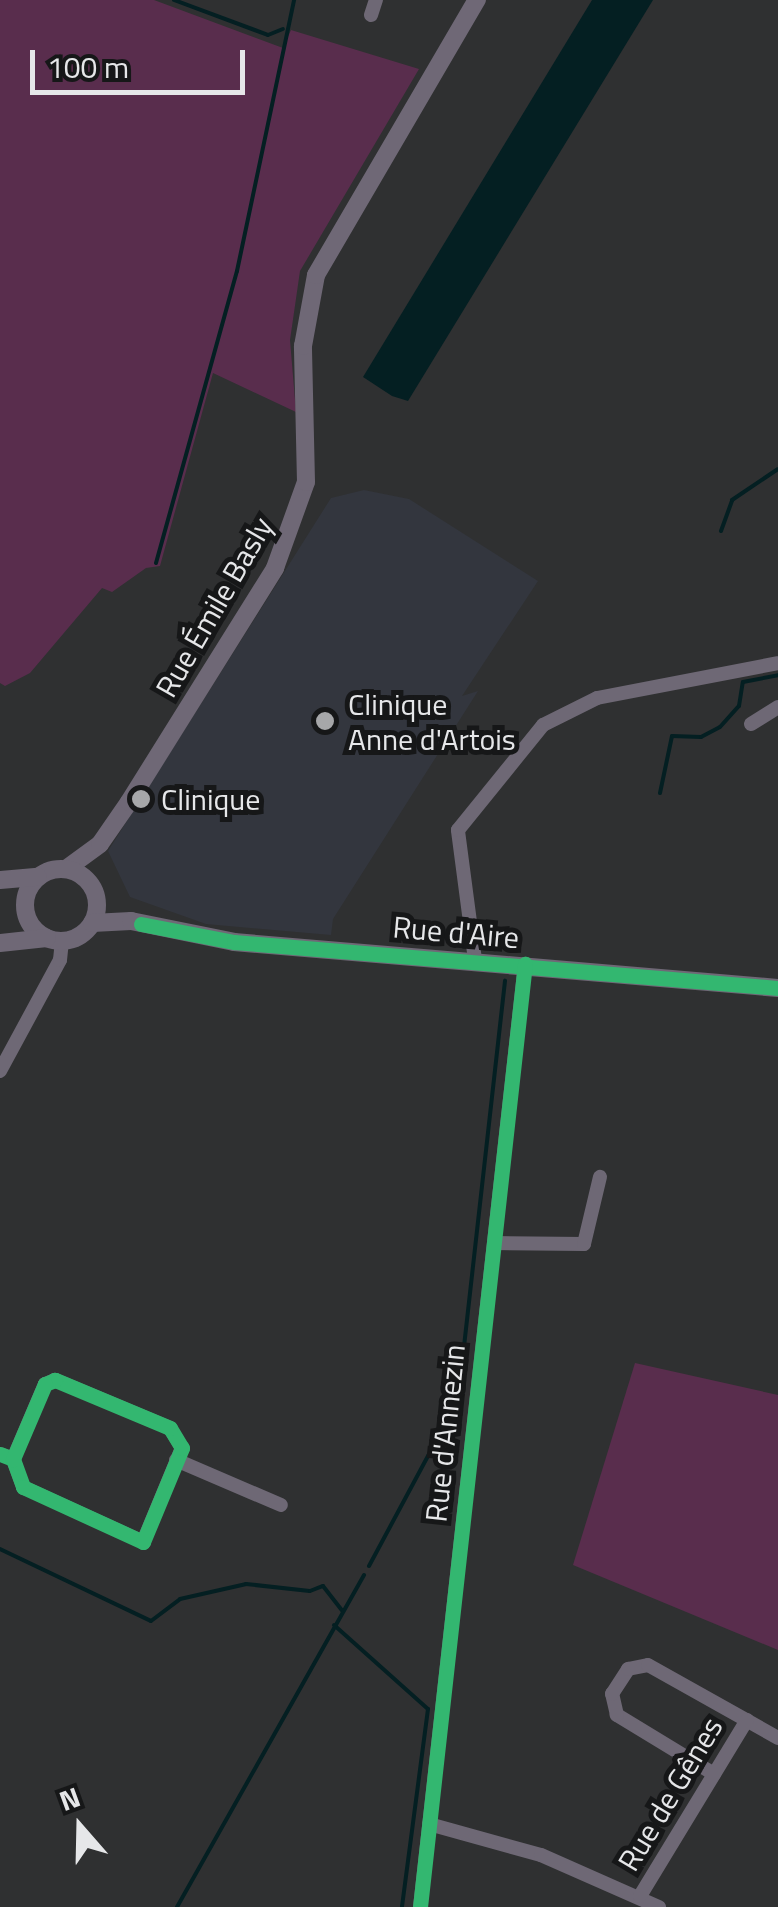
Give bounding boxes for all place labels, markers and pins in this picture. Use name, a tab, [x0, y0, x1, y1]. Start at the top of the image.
place label: Clinique Anne d'Artois	[348, 686, 516, 756]
marker: Clinique Anne d'Artois	[312, 708, 338, 734]
place label: Clinique	[161, 781, 260, 817]
marker: Clinique	[130, 788, 152, 810]

